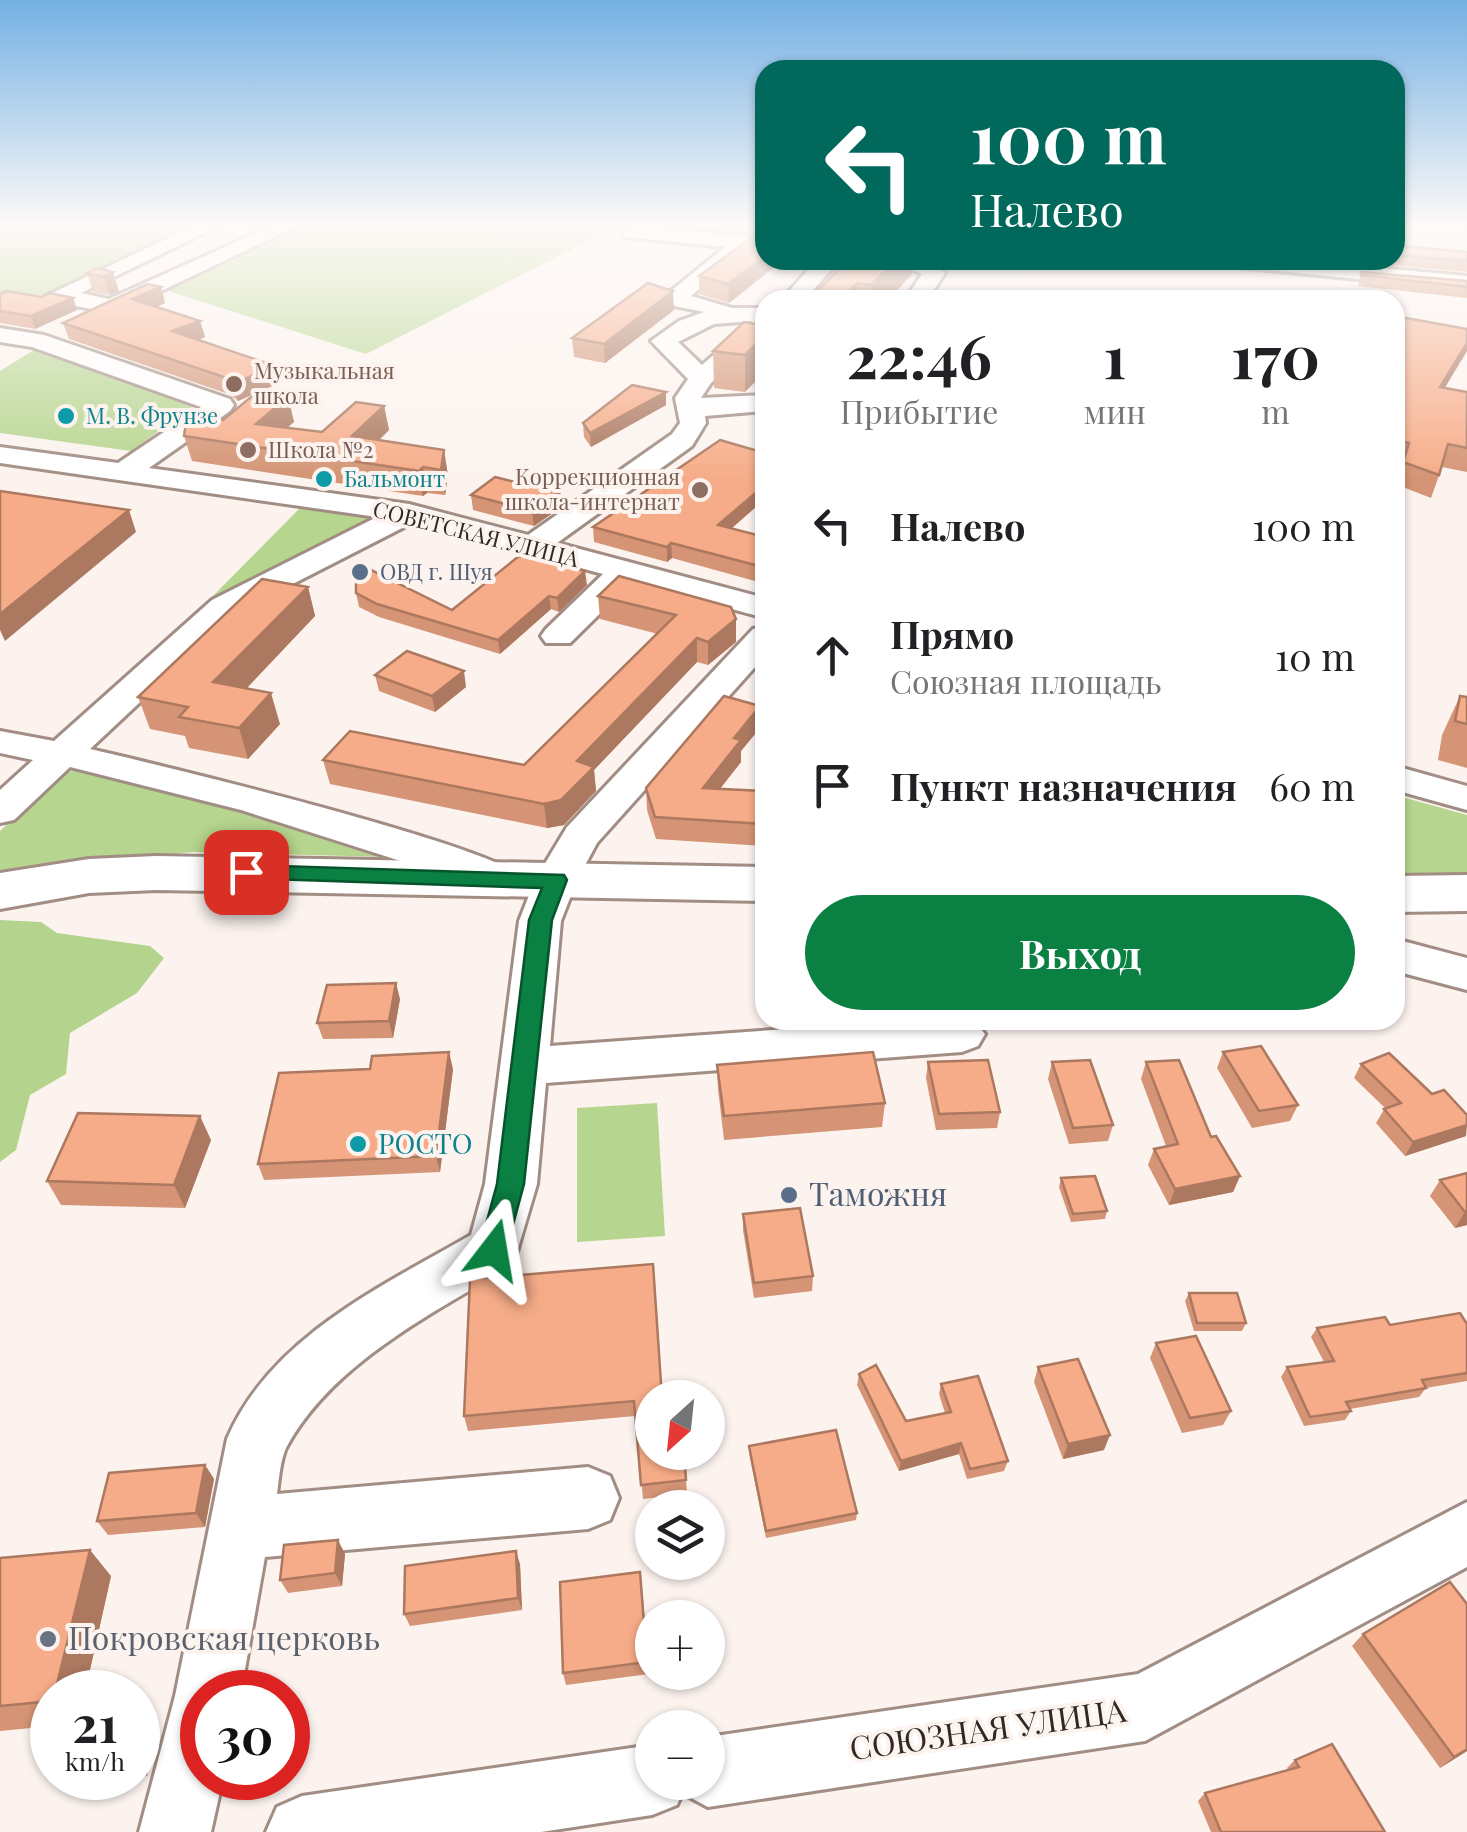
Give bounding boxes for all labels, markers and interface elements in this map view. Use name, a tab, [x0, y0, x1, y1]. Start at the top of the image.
text: 100 m	[970, 88, 1167, 182]
icon: left	[805, 100, 935, 230]
text: Налево	[970, 178, 1124, 238]
text: 22:46	[847, 314, 992, 394]
text: 1	[1103, 314, 1126, 394]
text: 170	[1231, 314, 1320, 394]
place label: Музыкальная школа	[254, 355, 395, 410]
marker: Музыкальная школа	[223, 373, 245, 395]
text: Прибытие	[840, 389, 998, 432]
text: мин	[1084, 389, 1146, 432]
text: m	[1261, 389, 1290, 432]
place label: М. В. Фрунзе	[86, 400, 218, 430]
marker: М. В. Фрунзе	[55, 405, 77, 427]
place label: Школа №2	[268, 434, 374, 464]
marker: Школа №2	[237, 439, 259, 461]
place label: Коррекционная школа-интернат	[505, 461, 680, 516]
place label: Бальмонт	[344, 463, 445, 493]
marker: Бальмонт	[313, 468, 335, 490]
marker: Коррекционная школа-интернат	[689, 479, 711, 501]
street label: СОВЕТСКАЯ УЛИЦА	[370, 493, 582, 573]
icon: left	[805, 498, 860, 553]
text: Налево	[890, 500, 1025, 551]
text: 100 m	[1252, 500, 1355, 551]
place label: ОВД г. Шуя	[380, 556, 493, 586]
marker: ОВД г. Шуя	[349, 561, 371, 583]
text: Прямо	[890, 608, 1014, 659]
icon: ahead	[805, 628, 860, 683]
text: 10 m	[1275, 630, 1355, 681]
text: Союзная площадь	[890, 659, 1161, 702]
icon: arrive	[805, 758, 860, 813]
text: Пункт назначения	[890, 760, 1237, 811]
text: 60 m	[1269, 760, 1355, 811]
pin	[204, 830, 289, 915]
icon: arrive	[219, 845, 274, 900]
button: Выход	[805, 895, 1355, 1010]
place label: РОСТО	[378, 1124, 473, 1161]
marker: РОСТО	[347, 1133, 369, 1155]
place label: Таможня	[809, 1171, 947, 1214]
marker: Таможня	[778, 1184, 800, 1206]
position arrow	[442, 1198, 546, 1302]
north arrow	[635, 1380, 725, 1470]
map controls	[635, 1380, 725, 1800]
button: layers	[635, 1490, 725, 1580]
button: +	[635, 1600, 725, 1690]
place label: Покровская церковь	[68, 1615, 380, 1658]
marker: Покровская церковь	[37, 1628, 59, 1650]
speed limit sign: 30	[180, 1670, 310, 1800]
street label: СОЮЗНАЯ УЛИЦА	[847, 1687, 1129, 1768]
text: 21	[72, 1689, 118, 1756]
button: −	[635, 1710, 725, 1800]
text: km/h	[65, 1744, 125, 1777]

